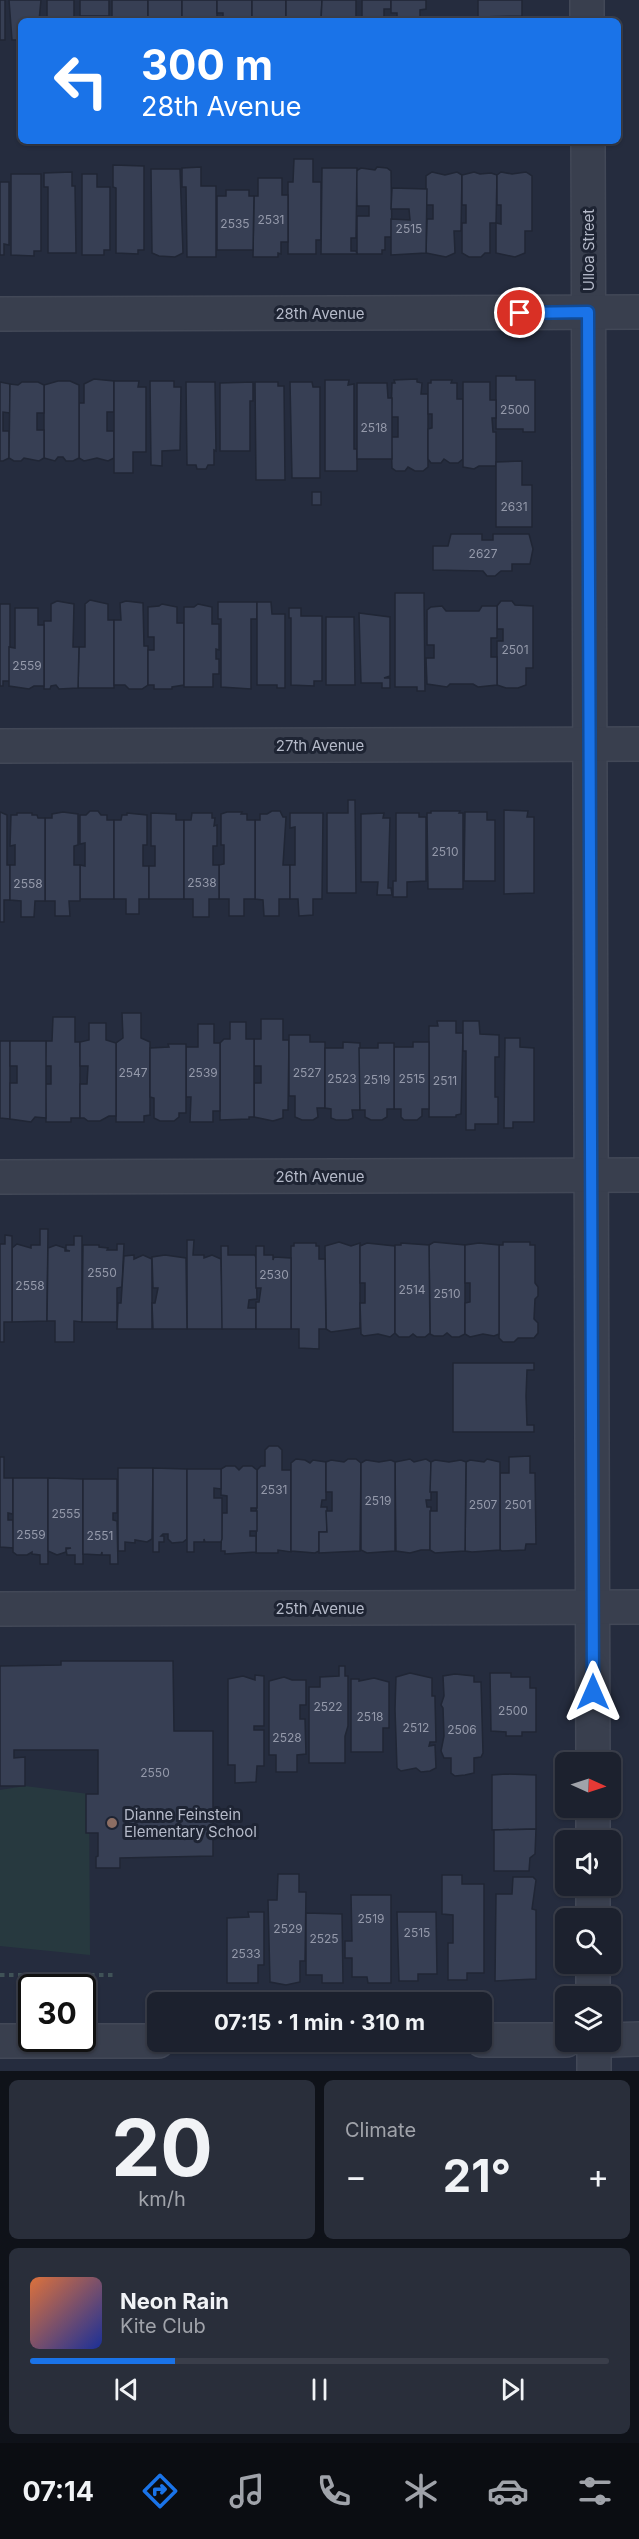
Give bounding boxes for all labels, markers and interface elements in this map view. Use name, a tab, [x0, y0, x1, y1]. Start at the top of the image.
text: 300 m	[141, 39, 273, 90]
icon: left	[42, 42, 120, 120]
text: 28th Avenue	[141, 90, 301, 123]
street label: Ulloa Street	[579, 209, 598, 291]
house number: 2531	[258, 212, 284, 227]
house number: 2535	[220, 216, 250, 231]
house number: 2515	[396, 221, 422, 236]
pin	[494, 287, 545, 338]
icon: arrive	[503, 296, 536, 329]
street label: 28th Avenue	[275, 304, 365, 323]
house number: 2500	[500, 402, 530, 417]
house number: 2518	[361, 420, 387, 435]
house number: 2631	[500, 499, 528, 514]
house number: 2627	[469, 546, 498, 561]
house number: 2501	[501, 642, 529, 657]
house number: 2559	[12, 658, 42, 673]
street label: 27th Avenue	[276, 736, 364, 755]
house number: 2510	[431, 844, 459, 859]
house number: 2538	[187, 875, 217, 890]
house number: 2558	[13, 876, 43, 891]
house number: 2547	[118, 1065, 148, 1080]
house number: 2539	[188, 1065, 218, 1080]
house number: 2527	[293, 1065, 322, 1080]
house number: 2523	[327, 1071, 357, 1086]
house number: 2515	[399, 1071, 425, 1086]
house number: 2519	[364, 1072, 390, 1087]
house number: 2511	[433, 1073, 457, 1088]
street label: 26th Avenue	[275, 1167, 365, 1186]
house number: 2550	[87, 1265, 117, 1280]
house number: 2530	[259, 1267, 289, 1282]
house number: 2558	[15, 1278, 45, 1293]
house number: 2514	[398, 1282, 426, 1297]
house number: 2510	[433, 1286, 461, 1301]
house number: 2531	[261, 1482, 287, 1497]
house number: 2519	[365, 1493, 391, 1508]
house number: 2507	[469, 1497, 498, 1512]
house number: 2501	[504, 1497, 532, 1512]
house number: 2555	[51, 1506, 81, 1521]
house number: 2559	[16, 1527, 46, 1542]
house number: 2551	[87, 1528, 113, 1543]
street label: 25th Avenue	[276, 1599, 364, 1618]
position arrow	[561, 1660, 625, 1724]
house number: 2522	[313, 1699, 343, 1714]
house number: 2500	[498, 1703, 528, 1718]
house number: 2518	[357, 1709, 383, 1724]
house number: 2512	[403, 1720, 429, 1735]
house number: 2506	[447, 1722, 477, 1737]
house number: 2528	[272, 1730, 302, 1745]
north arrow	[555, 1752, 621, 1818]
map controls	[555, 1752, 621, 2052]
house number: 2550	[140, 1765, 170, 1780]
place label: Dianne Feinstein Elementary School	[124, 1805, 257, 1841]
marker: Dianne Feinstein Elementary School	[105, 1816, 119, 1830]
button: sound	[555, 1830, 621, 1896]
button: search	[555, 1908, 621, 1974]
house number: 2519	[358, 1911, 384, 1926]
house number: 2529	[273, 1921, 303, 1936]
house number: 2515	[404, 1925, 430, 1940]
house number: 2525	[309, 1931, 339, 1946]
house number: 2533	[231, 1946, 261, 1961]
speed limit sign: 30	[18, 1974, 96, 2052]
button: layers	[555, 1986, 621, 2052]
text: 07:15 · 1 min · 310 m	[214, 2009, 425, 2035]
text: 20	[111, 2100, 213, 2195]
text: Climate	[345, 2118, 416, 2142]
text: 21°	[443, 2148, 511, 2203]
text: −	[345, 2156, 367, 2196]
text: +	[587, 2156, 609, 2196]
text: km/h	[138, 2187, 186, 2211]
text: Neon Rain	[120, 2288, 229, 2314]
text: Kite Club	[120, 2314, 206, 2338]
icon: previous	[110, 2373, 143, 2406]
icon: pause	[303, 2373, 336, 2406]
icon: next	[496, 2373, 529, 2406]
icon: directions	[139, 2470, 181, 2512]
icon: music	[226, 2470, 268, 2512]
icon: phone	[313, 2470, 355, 2512]
icon: climate	[400, 2470, 442, 2512]
icon: car	[487, 2470, 529, 2512]
icon: filters	[574, 2470, 616, 2512]
text: 07:14	[23, 2475, 94, 2508]

